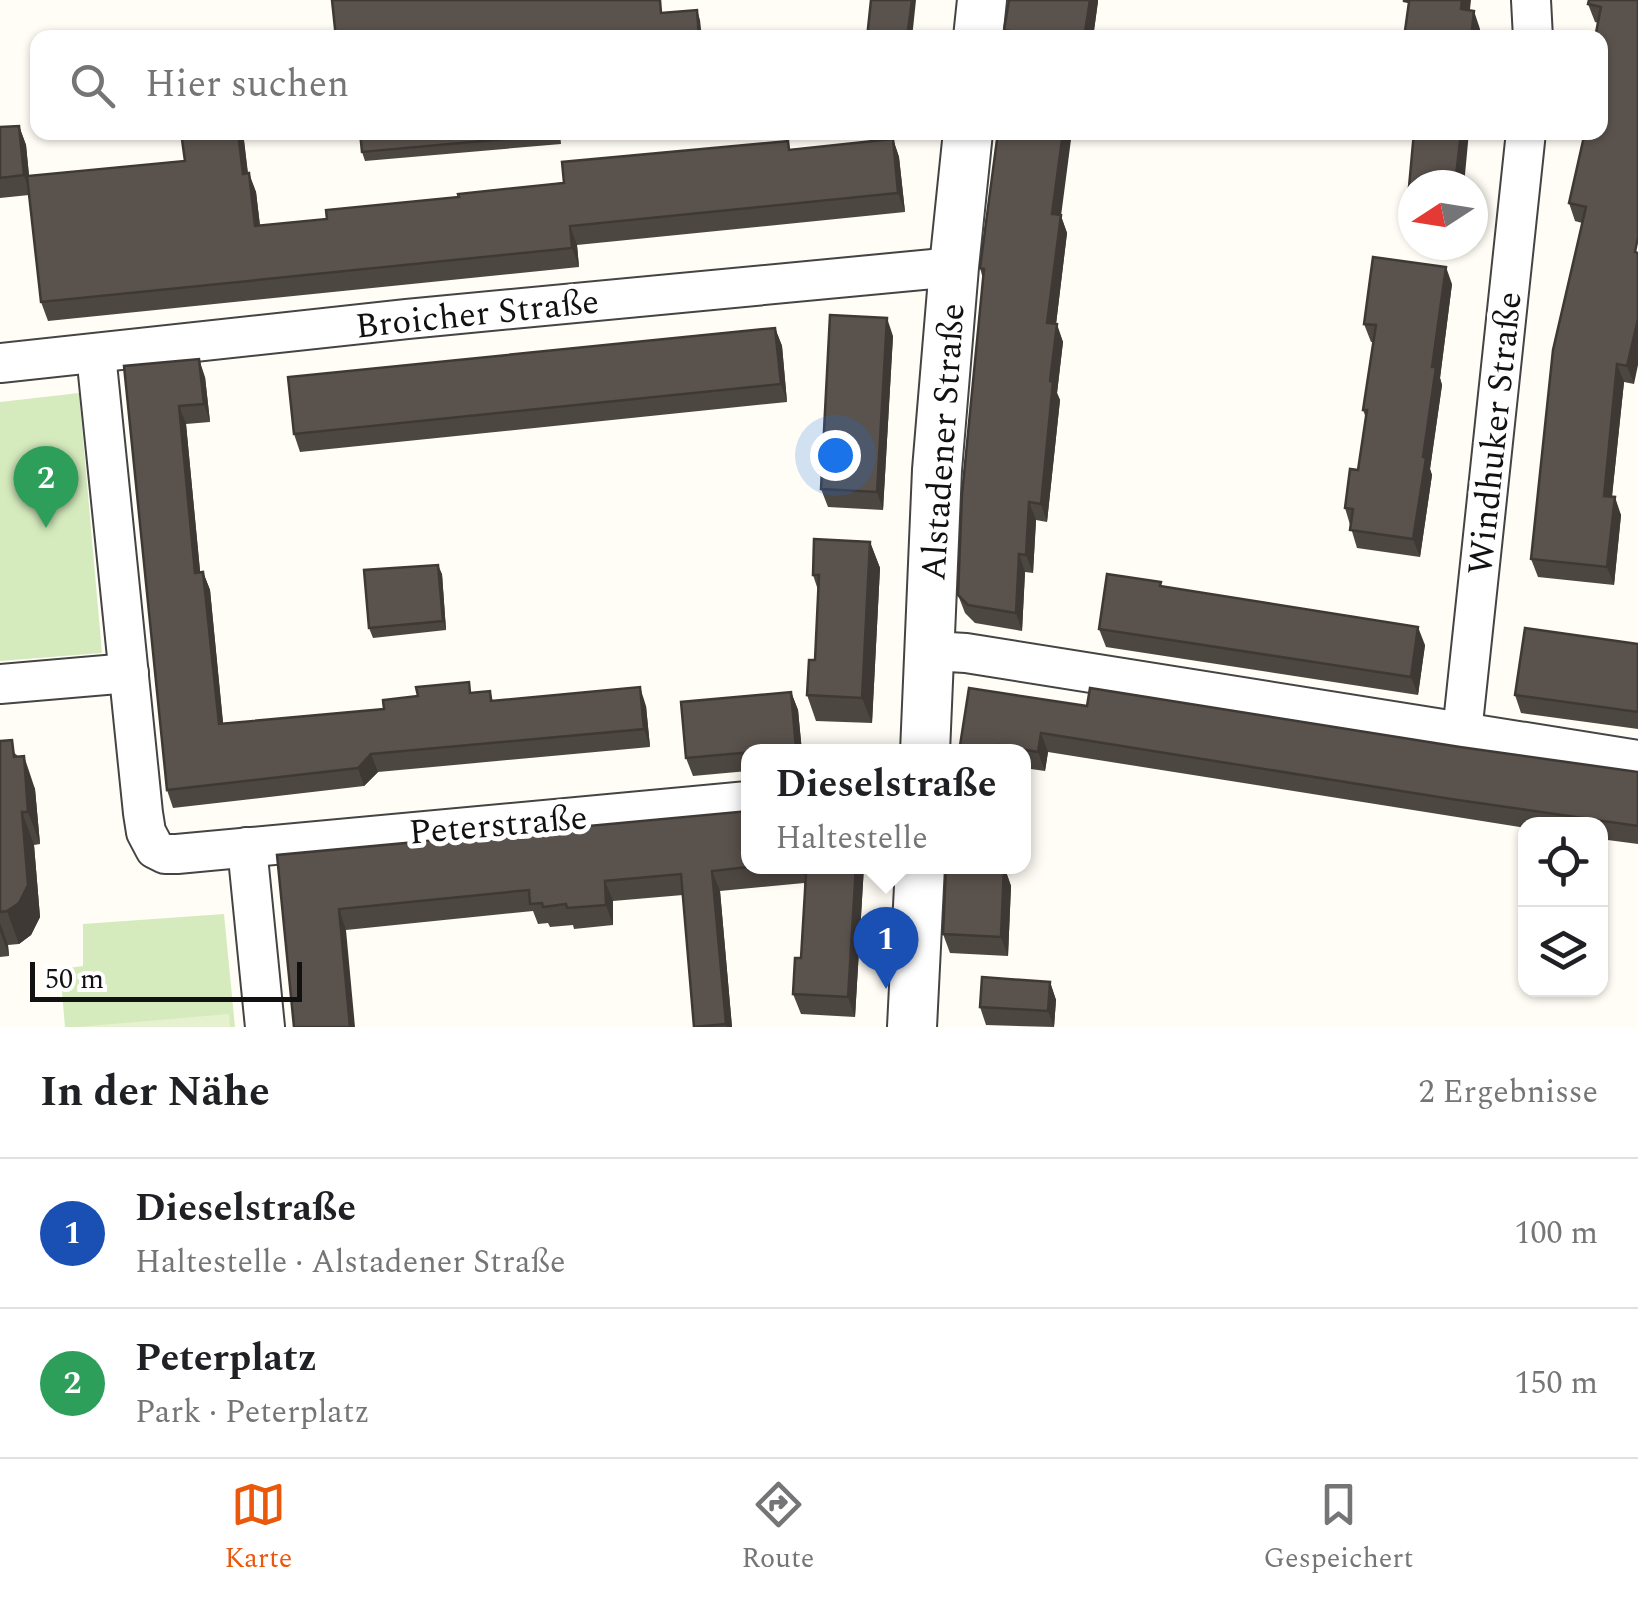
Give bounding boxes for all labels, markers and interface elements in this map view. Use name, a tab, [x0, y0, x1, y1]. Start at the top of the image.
search box	[30, 30, 1608, 140]
text: Hier suchen	[145, 56, 349, 114]
icon: search	[65, 58, 120, 113]
north arrow	[1398, 170, 1488, 260]
street label: Broicher Straße	[353, 275, 602, 354]
street label: Windhuker Straße	[1454, 289, 1537, 577]
street label: Alstadener Straße	[907, 302, 980, 583]
your location	[810, 430, 861, 481]
pin: 2	[13, 446, 78, 528]
popup	[741, 744, 1031, 874]
text: Dieselstraße	[775, 756, 997, 814]
street label: Peterstraße	[407, 791, 589, 860]
text: Haltestelle	[775, 814, 928, 863]
map controls	[1518, 817, 1608, 997]
button: locate	[1518, 817, 1608, 907]
pin: 1	[854, 906, 918, 989]
button: layers	[1518, 907, 1608, 997]
scale bar	[30, 957, 302, 1001]
text: 50 m	[45, 958, 104, 1001]
text: In der Nähe	[40, 1061, 270, 1124]
text: 2 Ergebnisse	[1419, 1068, 1598, 1117]
text: Dieselstraße	[135, 1180, 356, 1238]
text: 1	[64, 1209, 81, 1258]
text: 100 m	[1514, 1209, 1598, 1258]
text: Haltestelle · Alstadener Straße	[135, 1238, 565, 1287]
text: Peterplatz	[135, 1330, 317, 1388]
text: 2	[64, 1359, 81, 1408]
text: 150 m	[1514, 1359, 1598, 1408]
text: Park · Peterplatz	[135, 1388, 370, 1437]
tab: Karte	[225, 1477, 292, 1580]
tab: Route	[742, 1477, 814, 1580]
tab: Gespeichert	[1264, 1477, 1413, 1580]

